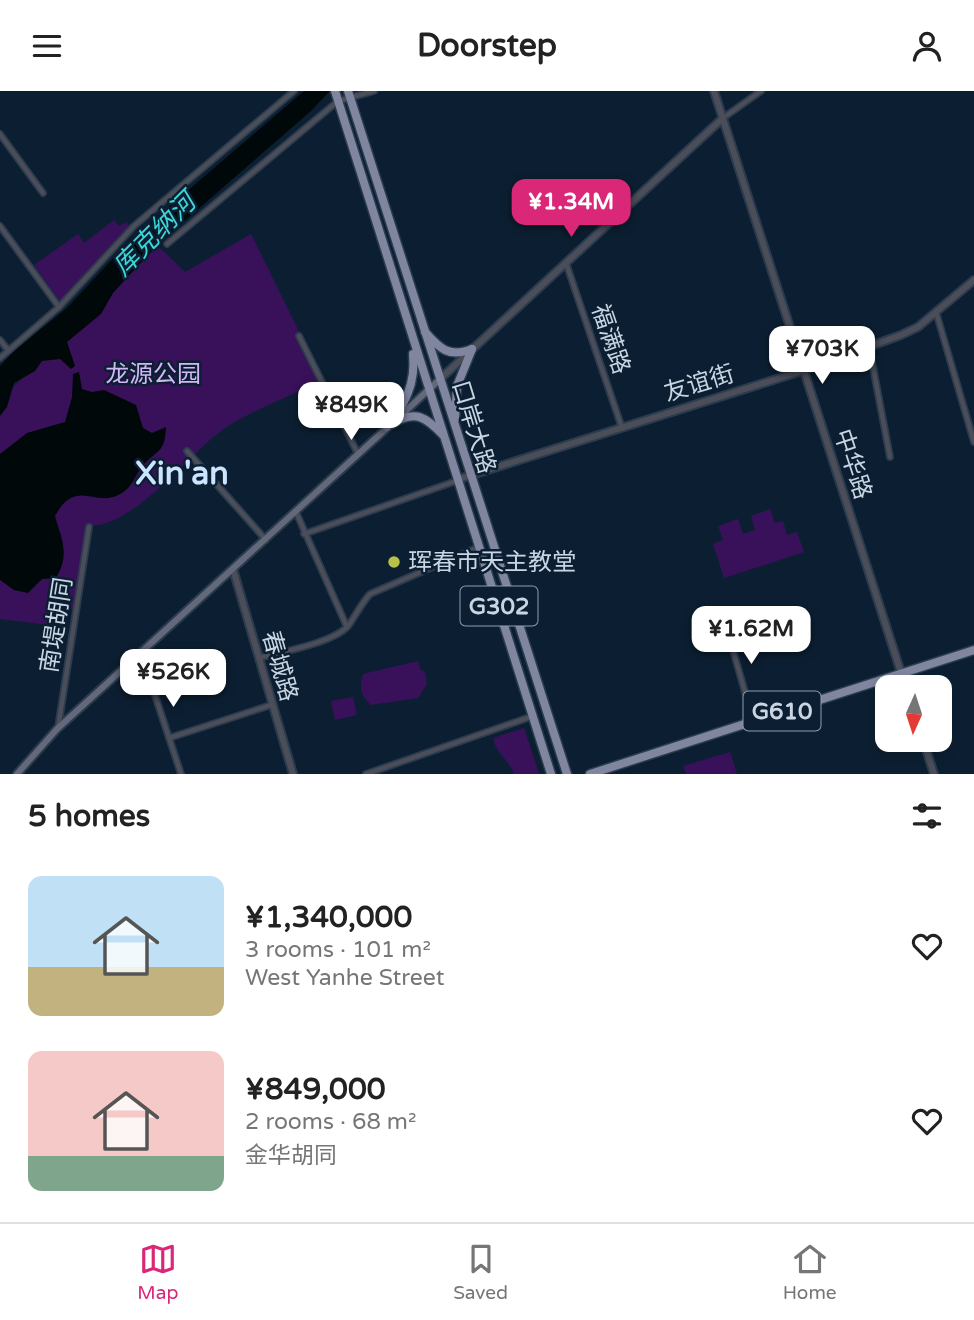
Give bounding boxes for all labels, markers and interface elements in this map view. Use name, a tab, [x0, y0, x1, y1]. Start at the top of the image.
icon: menu	[28, 27, 66, 65]
text: Doorstep	[417, 27, 557, 65]
icon: person	[908, 27, 946, 65]
pin: ¥1.34M	[514, 179, 628, 239]
water label: 库克纳河	[107, 183, 206, 282]
text: ¥1.34M	[528, 188, 614, 216]
street label: 福满路	[585, 300, 636, 378]
pin: ¥703K	[773, 327, 871, 386]
text: ¥703K	[785, 335, 859, 363]
street label: 友谊街	[660, 359, 738, 408]
park label: 龙源公园	[105, 360, 201, 389]
street label: 口岸大路	[446, 377, 501, 477]
pin: ¥849K	[302, 383, 400, 442]
text: ¥849K	[314, 391, 388, 419]
street label: 中华路	[828, 425, 877, 503]
district label: Xin'an	[135, 455, 229, 493]
place label: 珲春市天主教堂	[408, 548, 576, 577]
marker: 珲春市天主教堂	[386, 554, 402, 570]
street label: 南堤胡同	[35, 575, 78, 675]
road number: G302	[461, 586, 538, 625]
pin: ¥1.62M	[694, 607, 808, 666]
text: ¥1.62M	[708, 615, 794, 643]
street label: 春城路	[256, 628, 303, 705]
pin: ¥526K	[124, 649, 222, 709]
text: ¥526K	[136, 658, 210, 686]
north arrow	[875, 675, 952, 753]
map controls	[875, 675, 952, 752]
road number: G610	[744, 691, 820, 731]
icon: filters	[908, 797, 946, 835]
text: 5 homes	[28, 798, 150, 835]
text: ¥1,340,000	[245, 899, 412, 936]
icon: home	[84, 904, 168, 988]
icon: heart	[908, 927, 946, 965]
text: 3 rooms · 101 m²	[245, 936, 431, 964]
text: West Yanhe Street	[245, 964, 444, 992]
text: ¥849,000	[245, 1071, 386, 1108]
icon: home	[84, 1079, 168, 1163]
icon: heart	[908, 1102, 946, 1140]
text: 2 rooms · 68 m²	[245, 1108, 416, 1136]
text: 金华胡同	[245, 1142, 337, 1170]
tab: Map	[137, 1240, 178, 1304]
tab: Saved	[453, 1240, 508, 1304]
tab: Home	[783, 1240, 837, 1304]

